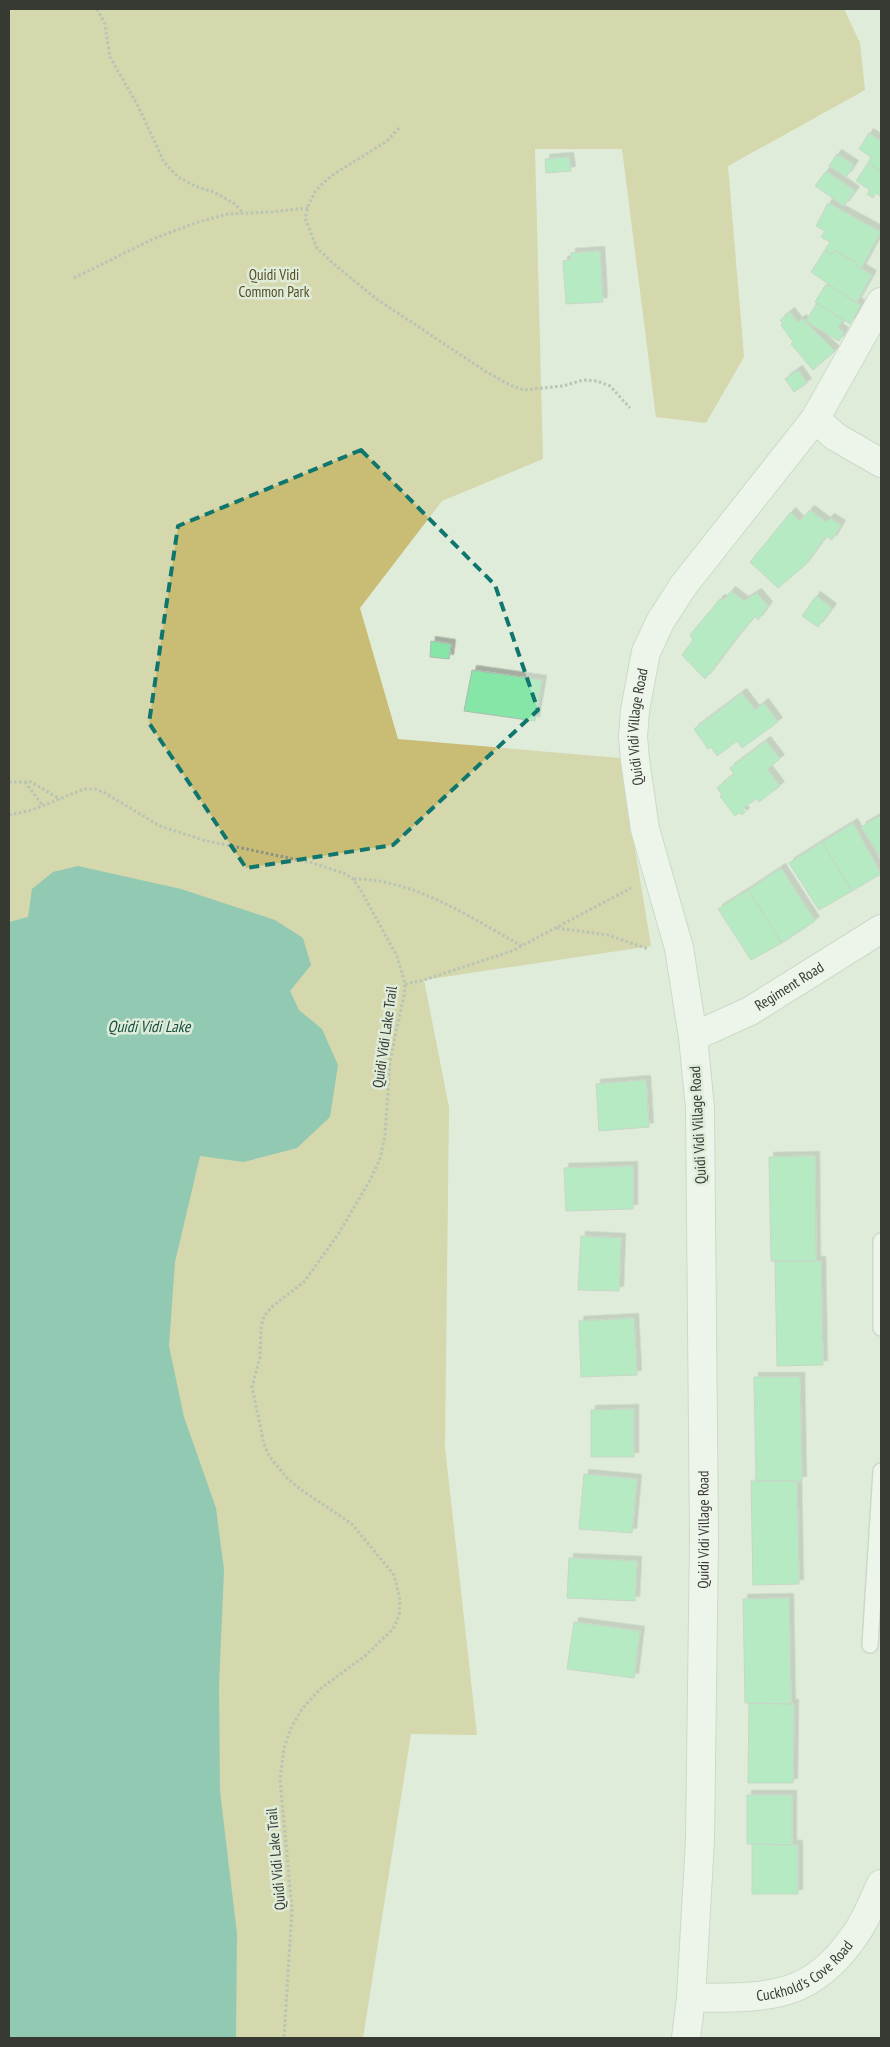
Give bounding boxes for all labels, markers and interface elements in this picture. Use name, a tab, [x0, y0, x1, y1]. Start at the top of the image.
park label: Quidi Vidi Common Park	[239, 265, 310, 301]
street label: Quidi Vidi Village Road	[623, 666, 652, 787]
street label: Regiment Road	[751, 957, 827, 1015]
street label: Quidi Vidi Lake Trail	[368, 984, 401, 1089]
water label: Quidi Vidi Lake	[108, 1016, 192, 1036]
street label: Quidi Vidi Village Road	[685, 1066, 710, 1184]
street label: Quidi Vidi Village Road	[693, 1470, 713, 1589]
street label: Quidi Vidi Lake Trail	[262, 1807, 289, 1911]
street label: Cuckhold's Cove Road	[755, 1937, 857, 2005]

